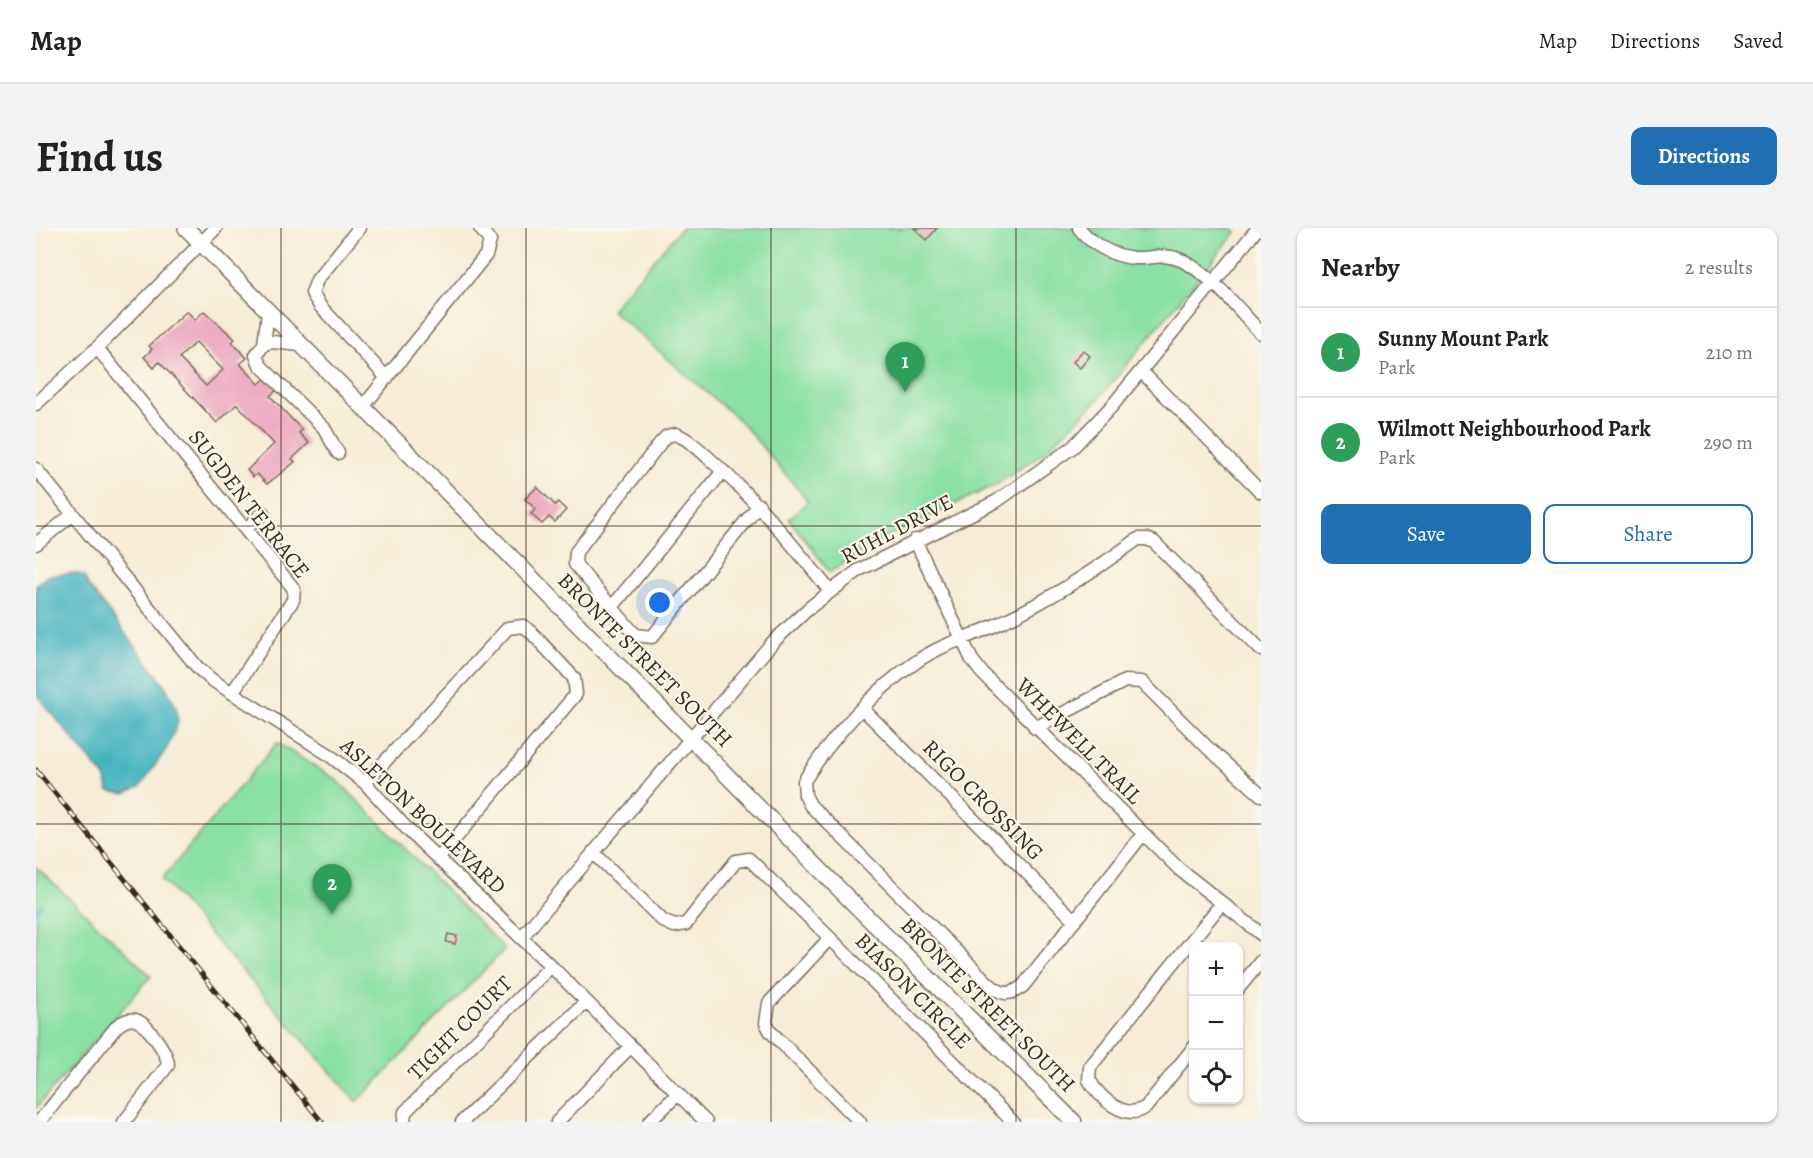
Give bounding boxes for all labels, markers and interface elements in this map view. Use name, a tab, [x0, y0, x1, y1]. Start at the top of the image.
text: Map	[30, 22, 82, 60]
text: Map	[1539, 27, 1577, 55]
text: Directions	[1610, 27, 1700, 55]
text: Saved	[1733, 27, 1783, 55]
button: Directions	[1631, 127, 1777, 185]
text: Find us	[36, 128, 163, 185]
text: Nearby	[1321, 250, 1400, 285]
text: 2 results	[1685, 254, 1753, 281]
text: Sunny Mount Park	[1378, 324, 1548, 354]
text: 1	[1337, 339, 1344, 366]
text: 210 m	[1705, 339, 1753, 366]
pin: 1	[886, 342, 924, 392]
text: Park	[1378, 354, 1416, 381]
text: Wilmott Neighbourhood Park	[1378, 414, 1651, 444]
street label: SUGDEN TERRACE	[181, 423, 317, 585]
text: 2	[1336, 429, 1345, 456]
text: 290 m	[1703, 429, 1753, 456]
text: Park	[1378, 444, 1416, 471]
street label: RUHL DRIVE	[835, 487, 959, 571]
button: Save	[1321, 504, 1531, 564]
button: Share	[1543, 504, 1753, 564]
street label: BRONTE STREET SOUTH	[551, 566, 739, 754]
your location	[645, 588, 674, 617]
street label: WHEWELL TRAIL	[1009, 671, 1149, 811]
street label: ASLETON BOULEVARD	[333, 730, 512, 901]
street label: RIGO CROSSING	[916, 733, 1050, 867]
pin: 2	[312, 864, 352, 914]
street label: BRONTE STREET SOUTH	[894, 911, 1082, 1099]
street label: BIASON CIRCLE	[848, 926, 978, 1056]
map controls	[1189, 942, 1243, 1104]
button: +	[1189, 942, 1243, 996]
street label: TIGHT COURT	[401, 969, 519, 1087]
button: −	[1189, 996, 1243, 1050]
button: locate	[1189, 1050, 1243, 1104]

